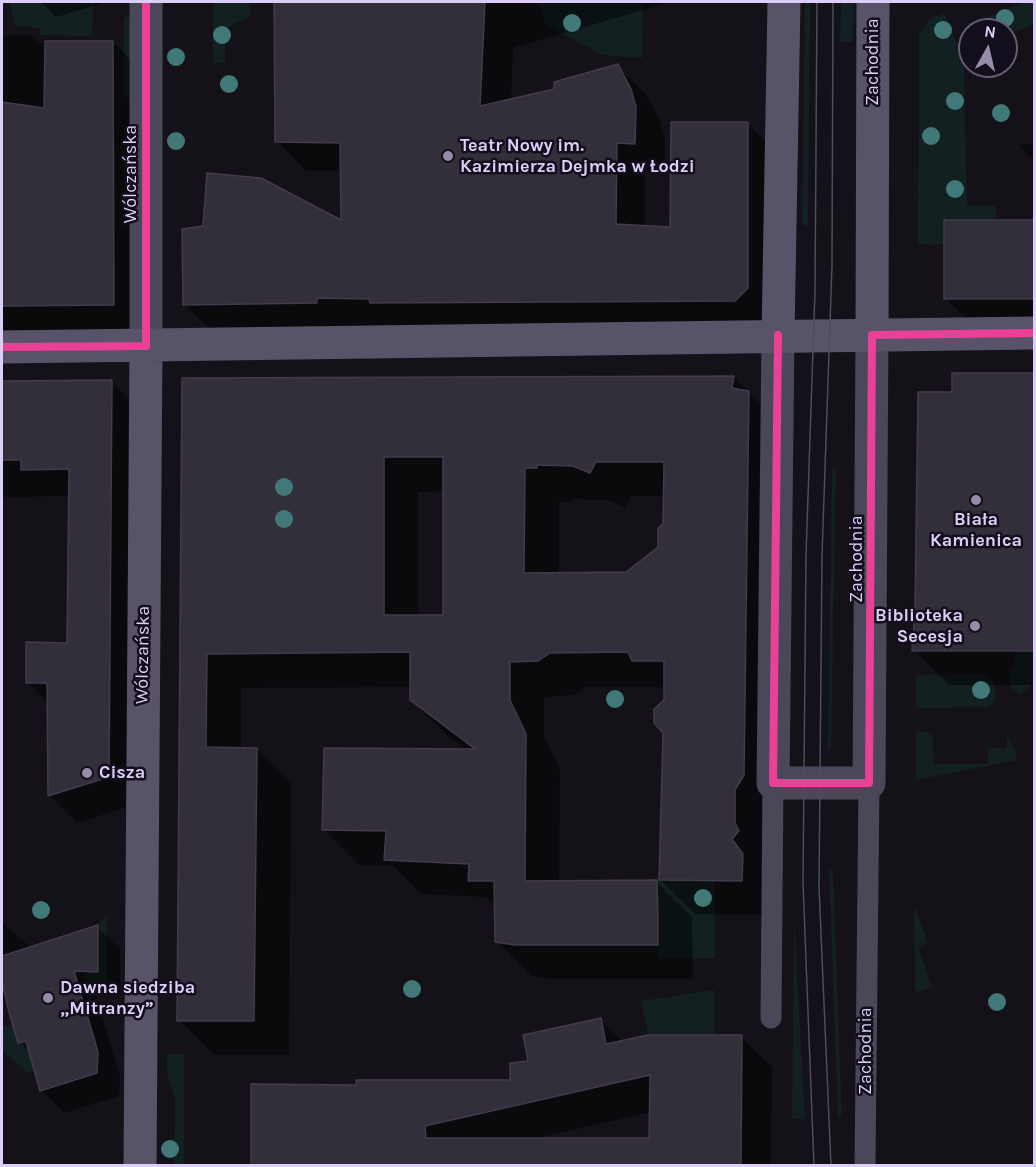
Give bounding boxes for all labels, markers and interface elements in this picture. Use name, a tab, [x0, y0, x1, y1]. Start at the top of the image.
street label: Zachodnia	[862, 18, 884, 106]
north arrow	[958, 18, 1018, 78]
text: N	[983, 21, 997, 42]
street label: Wólczańska	[120, 125, 142, 223]
place label: Teatr Nowy im. Kazimierza Dejmka w Łodzi	[460, 135, 695, 178]
marker: Teatr Nowy im. Kazimierza Dejmka w Łodzi	[441, 149, 455, 163]
marker: Biała Kamienica	[969, 493, 983, 507]
place label: Biała Kamienica	[930, 509, 1022, 552]
street label: Zachodnia	[846, 515, 868, 603]
place label: Biblioteka Secesja	[875, 605, 963, 648]
street label: Wólczańska	[131, 606, 155, 704]
marker: Biblioteka Secesja	[968, 619, 982, 633]
place label: Cisza	[99, 762, 145, 784]
marker: Cisza	[80, 766, 94, 780]
place label: Dawna siedziba „Mitranzy”	[60, 977, 195, 1020]
marker: Dawna siedziba „Mitranzy”	[41, 991, 55, 1005]
street label: Zachodnia	[855, 1007, 877, 1095]

